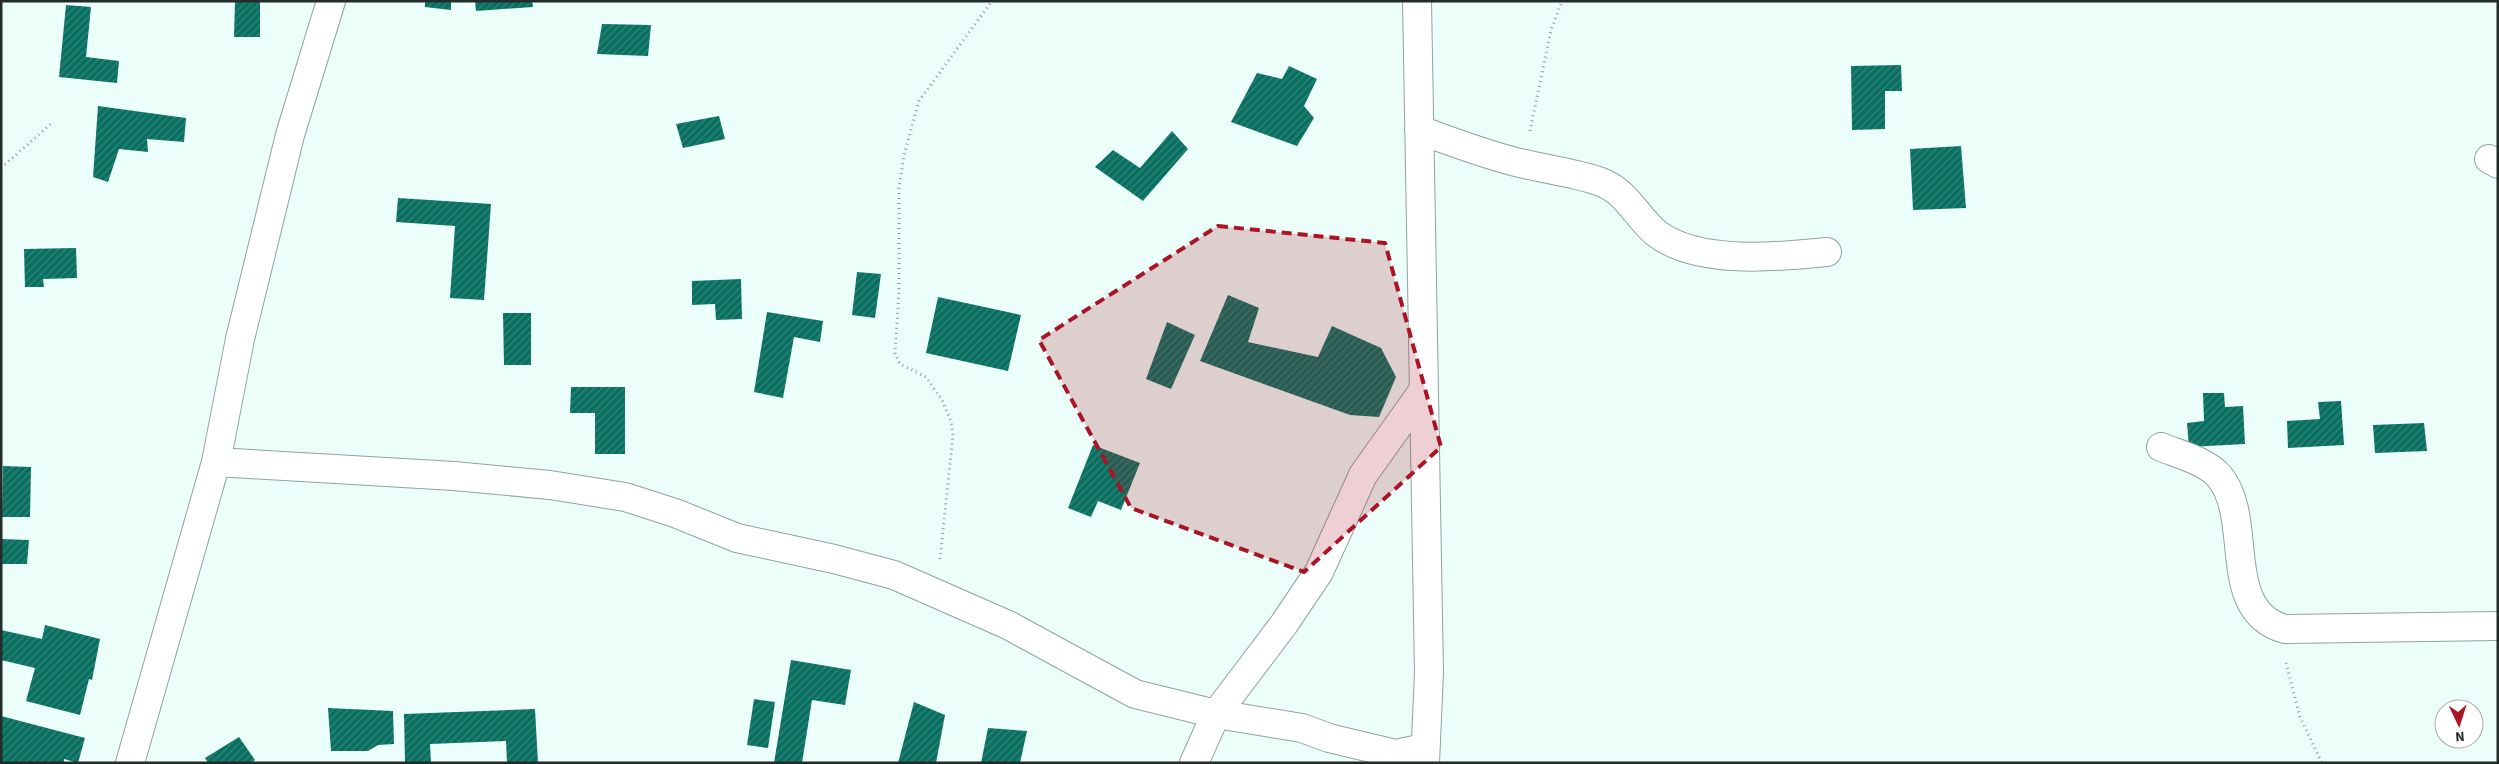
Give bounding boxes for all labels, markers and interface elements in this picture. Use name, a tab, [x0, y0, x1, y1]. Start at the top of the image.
north arrow	[2434, 699, 2484, 749]
text: N	[2454, 726, 2465, 746]

